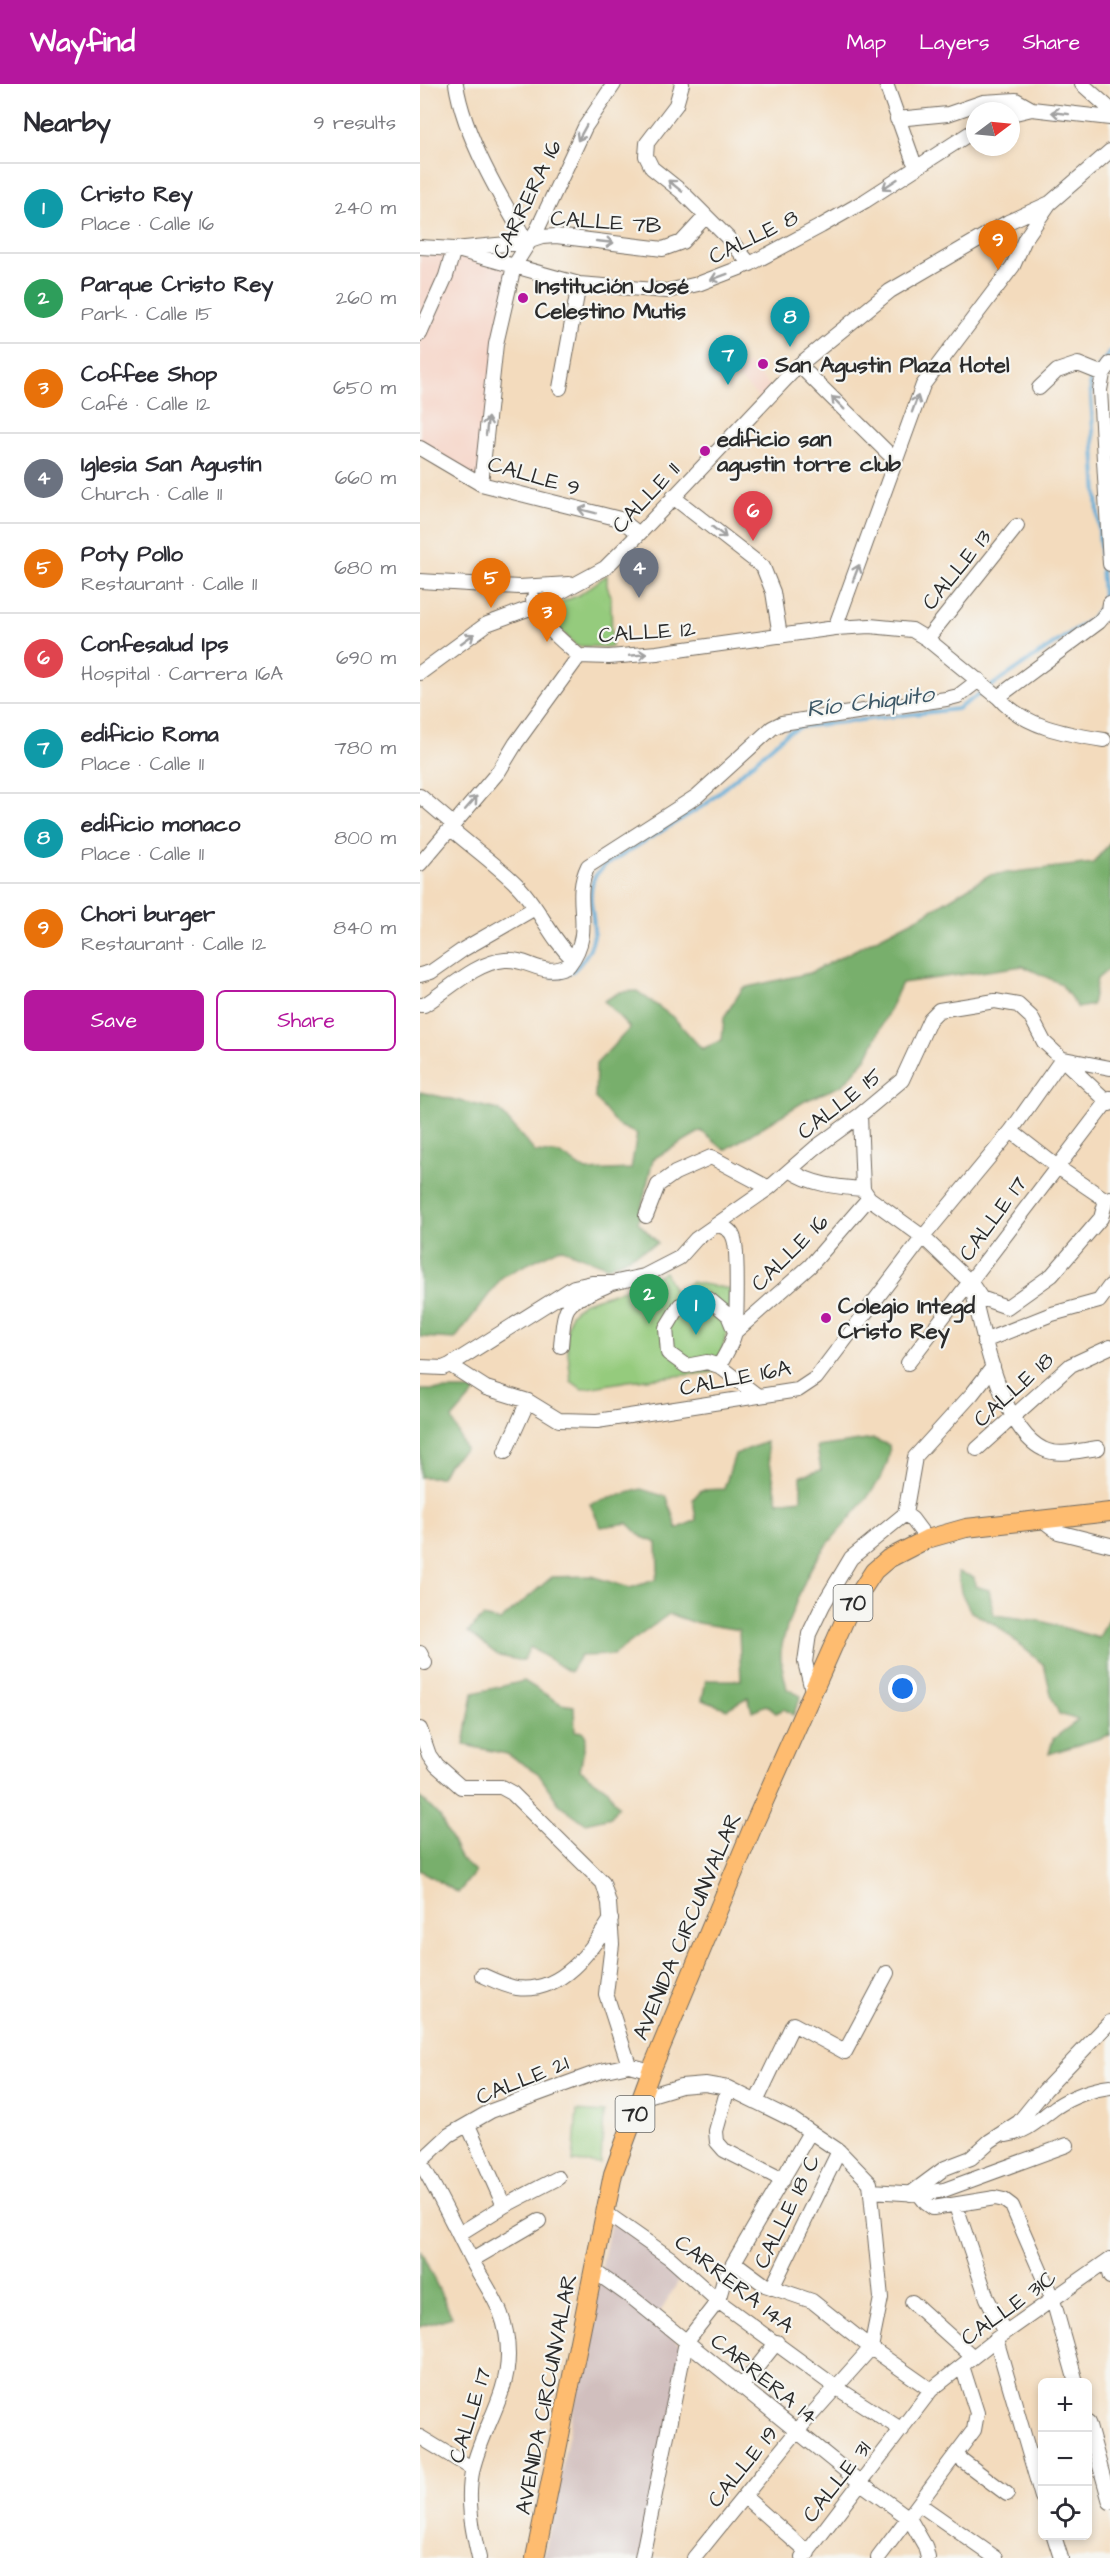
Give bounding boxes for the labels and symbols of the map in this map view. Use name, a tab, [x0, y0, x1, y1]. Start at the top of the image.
north arrow	[966, 102, 1020, 156]
one-way arrow	[1051, 107, 1071, 118]
one-way arrow	[576, 124, 588, 141]
street label: CARRERA 16	[485, 135, 570, 265]
one-way arrow	[882, 178, 899, 190]
one-way arrow	[667, 180, 683, 193]
street label: CALLE 8	[704, 202, 804, 272]
street label: CALLE 7B	[549, 203, 663, 242]
pin: 9	[978, 220, 1018, 270]
one-way arrow	[595, 236, 615, 247]
place label: Institución José Celestino Mutis	[535, 271, 689, 327]
one-way arrow	[710, 272, 729, 283]
marker: Institución José Celestino Mutis	[516, 291, 530, 305]
pin: 8	[770, 298, 809, 347]
pin: 7	[708, 336, 748, 385]
place label: San Agustin Plaza Hotel	[774, 350, 1010, 382]
marker: San Agustin Plaza Hotel	[756, 357, 770, 371]
one-way arrow	[910, 395, 921, 414]
one-way arrow	[830, 396, 845, 411]
one-way arrow	[482, 417, 493, 437]
place label: edificio san agustin torre club	[716, 424, 902, 481]
marker: edificio san agustin torre club	[698, 444, 712, 458]
street label: CALLE 9	[484, 449, 583, 504]
street label: CALLE 11	[605, 455, 687, 541]
pin: 6	[734, 492, 772, 541]
one-way arrow	[578, 505, 597, 517]
street label: CALLE 13	[915, 523, 999, 617]
one-way arrow	[711, 526, 727, 539]
pin: 4	[620, 548, 658, 598]
pin: 5	[472, 558, 510, 608]
one-way arrow	[851, 565, 862, 583]
pin: 3	[528, 592, 566, 642]
street label: CALLE 12	[597, 614, 697, 651]
one-way arrow	[459, 633, 475, 645]
one-way arrow	[627, 649, 647, 660]
water label: Río Chiquito	[805, 677, 937, 727]
one-way arrow	[464, 796, 478, 811]
street label: CALLE 15	[791, 1061, 889, 1147]
street label: CALLE 17	[952, 1170, 1035, 1268]
street label: CALLE 16	[744, 1207, 836, 1299]
pin: 2	[630, 1274, 668, 1324]
pin: 1	[676, 1286, 716, 1335]
place label: Colegio Integd Cristo Rey	[838, 1291, 976, 1349]
marker: Colegio Integd Cristo Rey	[819, 1311, 833, 1325]
street label: CALLE 18	[967, 1345, 1061, 1435]
street label: CALLE 16A	[677, 1353, 794, 1404]
road number: 70	[834, 1585, 872, 1621]
your location	[888, 1674, 917, 1703]
street label: AVENIDA CIRCUNVALAR	[625, 1808, 749, 2045]
street label: CALLE 21	[472, 2048, 574, 2113]
road number: 70	[616, 2096, 654, 2132]
street label: CALLE 18 C	[746, 2149, 829, 2274]
street label: CARRERA 14A	[668, 2227, 801, 2341]
street label: CALLE 31C	[955, 2263, 1063, 2354]
street label: AVENIDA CIRCUNVALAR	[508, 2271, 585, 2517]
street label: CARRERA 14	[704, 2326, 825, 2432]
street label: CALLE 17	[441, 2363, 500, 2467]
street label: CALLE 19	[700, 2419, 786, 2515]
street label: CALLE 31	[795, 2434, 879, 2529]

